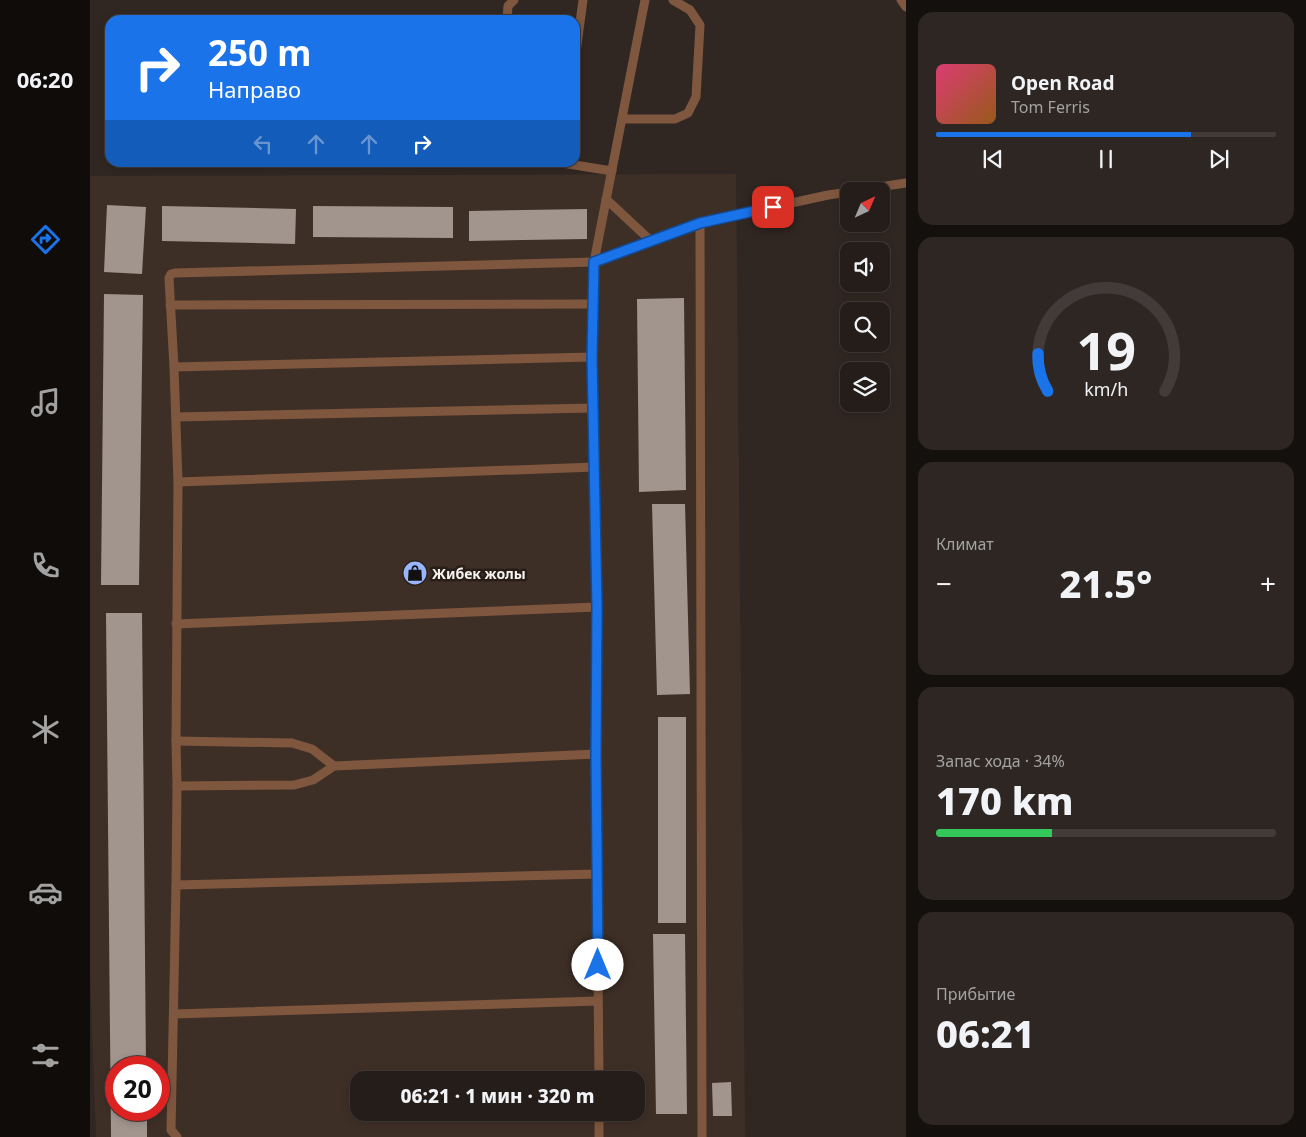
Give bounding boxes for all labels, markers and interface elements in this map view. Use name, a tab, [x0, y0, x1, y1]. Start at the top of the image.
text: 250 m	[208, 29, 311, 76]
icon: right	[125, 35, 190, 100]
text: 06:20	[17, 64, 73, 94]
text: Open Road	[1011, 70, 1114, 96]
text: Направо	[208, 74, 301, 104]
text: Tom Ferris	[1011, 96, 1090, 118]
icon: left	[249, 130, 277, 158]
icon: ahead	[302, 130, 330, 158]
icon: ahead	[355, 130, 383, 158]
icon: right	[408, 130, 436, 158]
icon: previous	[979, 145, 1007, 173]
icon: pause	[1092, 145, 1120, 173]
icon: next	[1205, 145, 1233, 173]
north arrow	[840, 182, 890, 232]
map controls	[840, 182, 890, 412]
pin	[752, 186, 794, 228]
icon: arrive	[759, 193, 787, 221]
icon: directions	[28, 222, 63, 257]
button: sound	[840, 242, 890, 292]
button: search	[840, 302, 890, 352]
text: 19	[1076, 314, 1136, 385]
button: layers	[840, 362, 890, 412]
text: km/h	[1084, 377, 1128, 401]
icon: music	[28, 385, 63, 420]
text: Климат	[936, 533, 994, 555]
icon: phone	[28, 548, 63, 583]
text: 21.5°	[1060, 557, 1152, 609]
shop icon: Жибек жолы	[402, 560, 428, 586]
place label: Жибек жолы	[432, 564, 526, 583]
text: −	[936, 564, 952, 602]
text: +	[1260, 564, 1276, 602]
icon: climate	[28, 712, 63, 747]
text: Запас хода · 34%	[936, 750, 1065, 772]
text: 170 km	[936, 774, 1074, 826]
icon: car	[28, 875, 63, 910]
position arrow	[571, 938, 623, 990]
text: Прибытие	[936, 983, 1015, 1005]
text: 06:21	[936, 1007, 1035, 1059]
icon: filters	[28, 1038, 63, 1073]
speed limit sign: 20	[105, 1056, 170, 1121]
text: 06:21 · 1 мин · 320 m	[401, 1083, 594, 1109]

